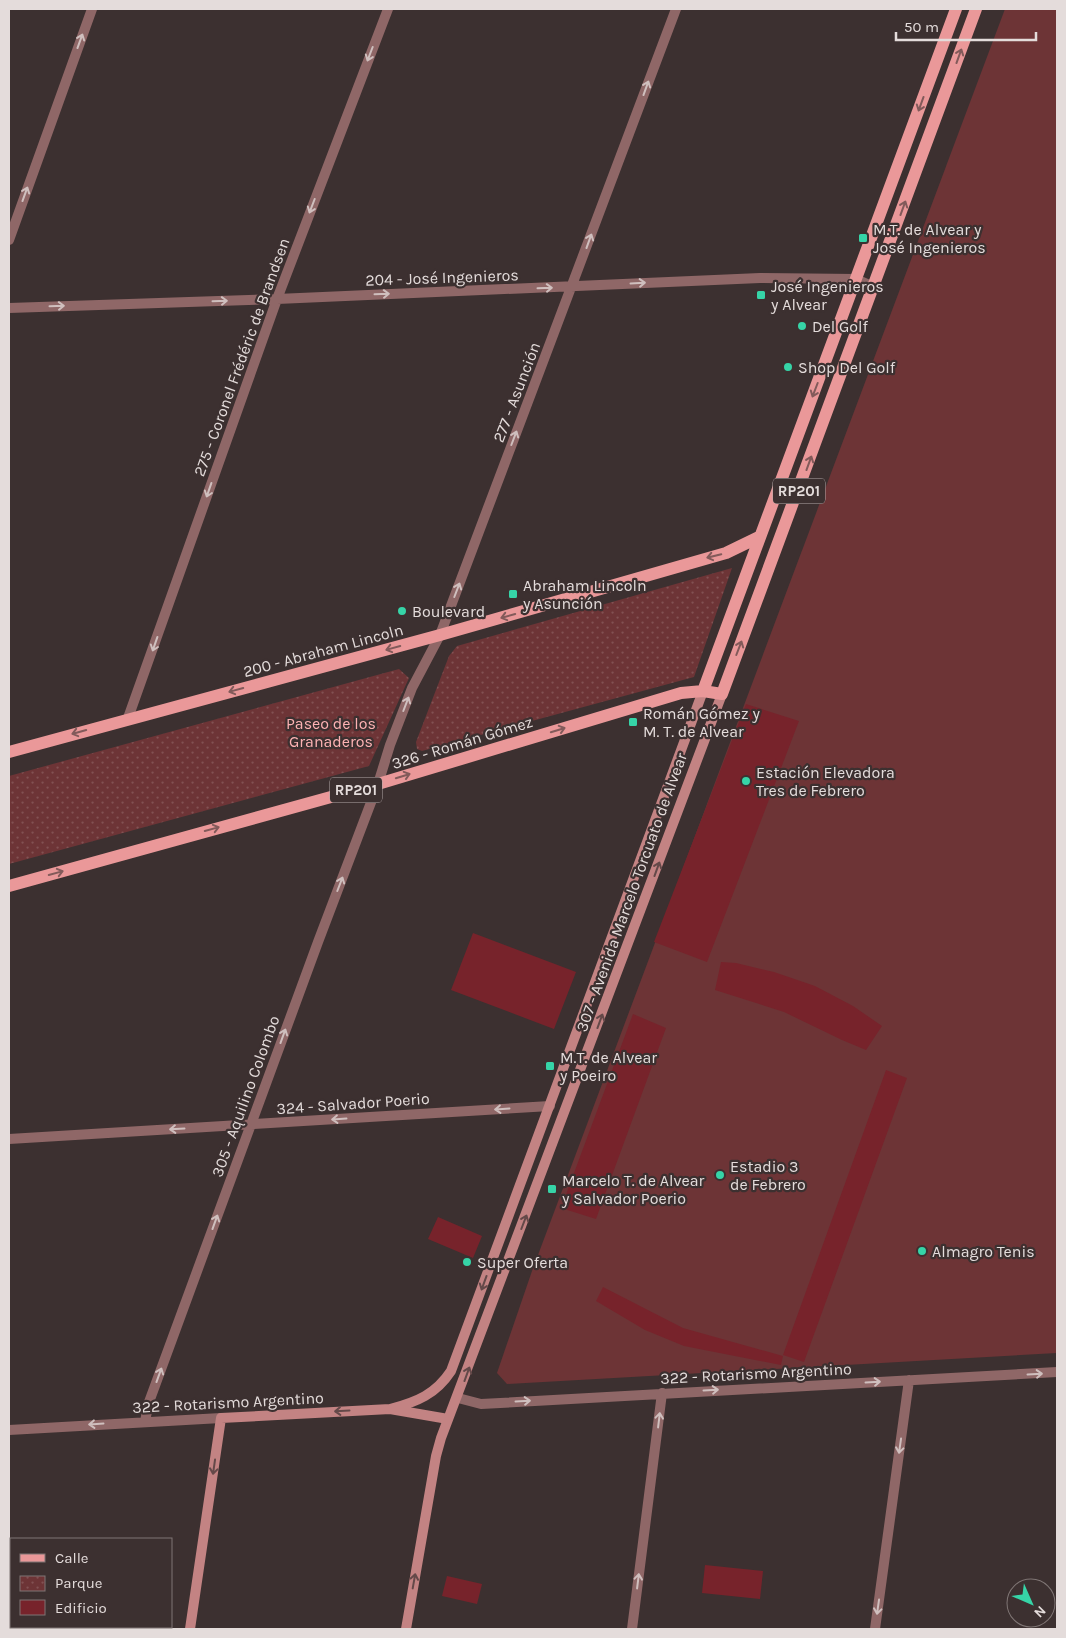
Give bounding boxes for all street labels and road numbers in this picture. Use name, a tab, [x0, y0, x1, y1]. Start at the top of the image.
street label: 275 - Coronel Frédéric de Brandsen	[189, 235, 294, 479]
street label: 204 - José Ingenieros	[365, 265, 519, 290]
street label: 277 - Asunción	[489, 339, 544, 445]
road number: RP201	[773, 478, 825, 504]
street label: 200 - Abraham Lincoln	[241, 620, 405, 681]
street label: 326 - Román Gómez	[389, 712, 535, 773]
street label: 307 - Avenida Marcelo Torcuato de Alvear	[572, 750, 691, 1034]
road number: RP201	[330, 778, 382, 802]
street label: 305 - Aquilino Colombo	[207, 1013, 284, 1180]
street label: 324 - Salvador Poerio	[276, 1089, 430, 1118]
street label: 322 - Rotarismo Argentino	[660, 1359, 852, 1388]
street label: 322 - Rotarismo Argentino	[132, 1388, 324, 1417]

